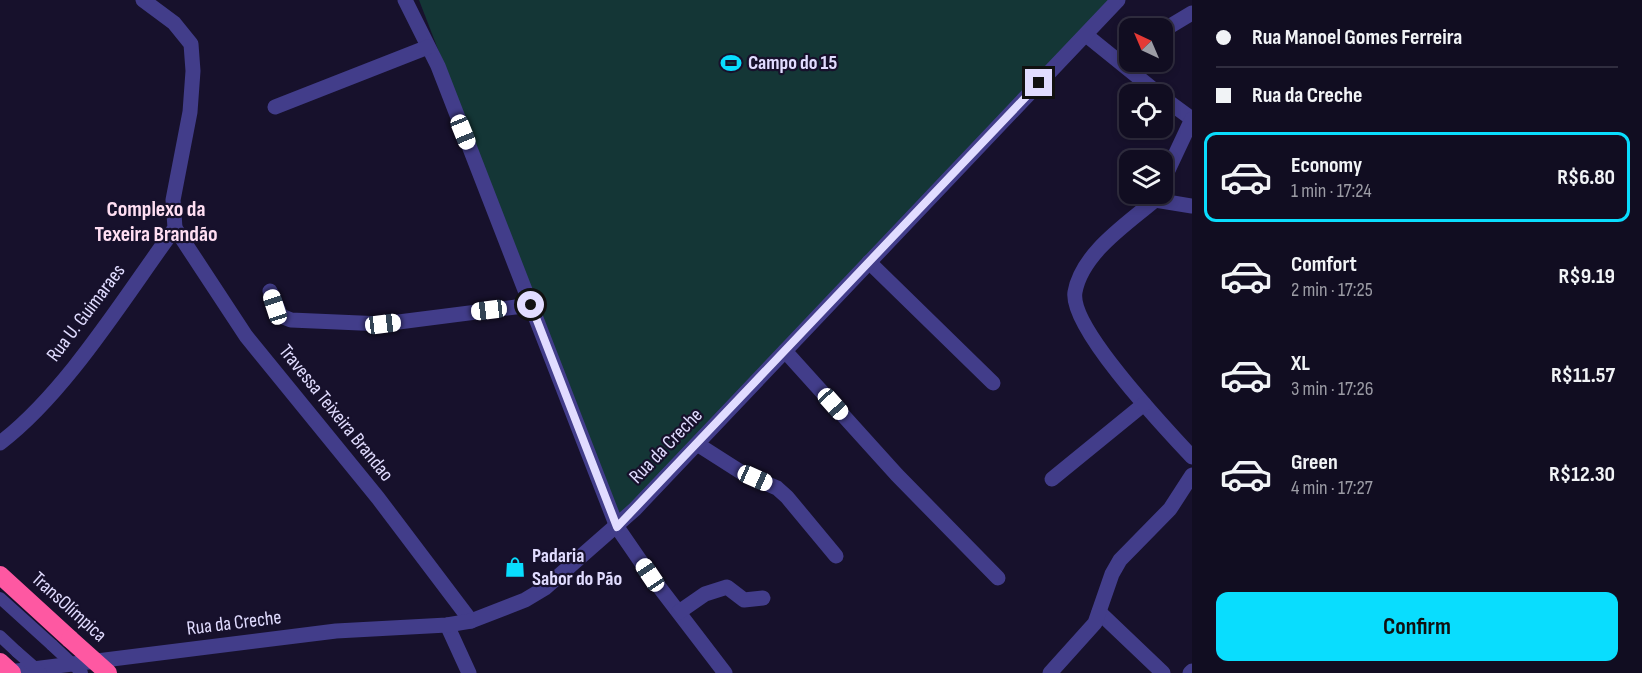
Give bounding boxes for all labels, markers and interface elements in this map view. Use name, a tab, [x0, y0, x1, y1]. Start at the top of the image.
north arrow	[1119, 18, 1173, 72]
map controls	[1119, 18, 1173, 204]
text: Rua Manoel Gomes Ferreira	[1252, 24, 1462, 51]
sports icon: Campo do 15	[719, 51, 743, 75]
place label: Campo do 15	[748, 51, 837, 75]
route end	[1025, 69, 1052, 96]
text: Rua da Creche	[1252, 82, 1362, 109]
button: locate	[1119, 84, 1173, 138]
car	[448, 112, 478, 152]
button: layers	[1119, 150, 1173, 204]
icon: car	[1219, 150, 1273, 204]
text: Economy	[1291, 152, 1362, 179]
text: R$6.80	[1557, 164, 1615, 191]
text: 1 min · 17:24	[1291, 179, 1372, 203]
district label: Complexo da Texeira Brandão	[95, 196, 217, 248]
icon: car	[1219, 249, 1273, 303]
text: Comfort	[1291, 251, 1357, 278]
street label: Rua U. Guimaraes	[42, 260, 130, 366]
text: R$9.19	[1559, 263, 1615, 290]
text: 2 min · 17:25	[1291, 278, 1373, 302]
car	[261, 287, 289, 327]
route start	[517, 291, 544, 318]
car	[470, 299, 508, 321]
car	[364, 313, 402, 335]
street label: Travessa Teixeira Brandao	[274, 340, 398, 486]
icon: car	[1219, 348, 1273, 402]
text: XL	[1291, 350, 1310, 377]
text: R$11.57	[1551, 362, 1615, 389]
text: 3 min · 17:26	[1291, 377, 1374, 401]
car	[814, 385, 852, 423]
street label: Rua da Creche	[624, 403, 708, 489]
icon: car	[1219, 447, 1273, 501]
text: Green	[1291, 449, 1338, 476]
text: R$12.30	[1549, 461, 1615, 488]
car	[735, 462, 775, 494]
text: 4 min · 17:27	[1291, 476, 1373, 500]
place label: Padaria Sabor do Pão	[532, 544, 622, 591]
shop icon: Padaria Sabor do Pão	[503, 555, 527, 579]
car	[632, 555, 668, 595]
street label: TransOlímpica	[26, 567, 112, 647]
button: Confirm	[1216, 592, 1618, 661]
street label: Rua da Creche	[185, 605, 283, 641]

